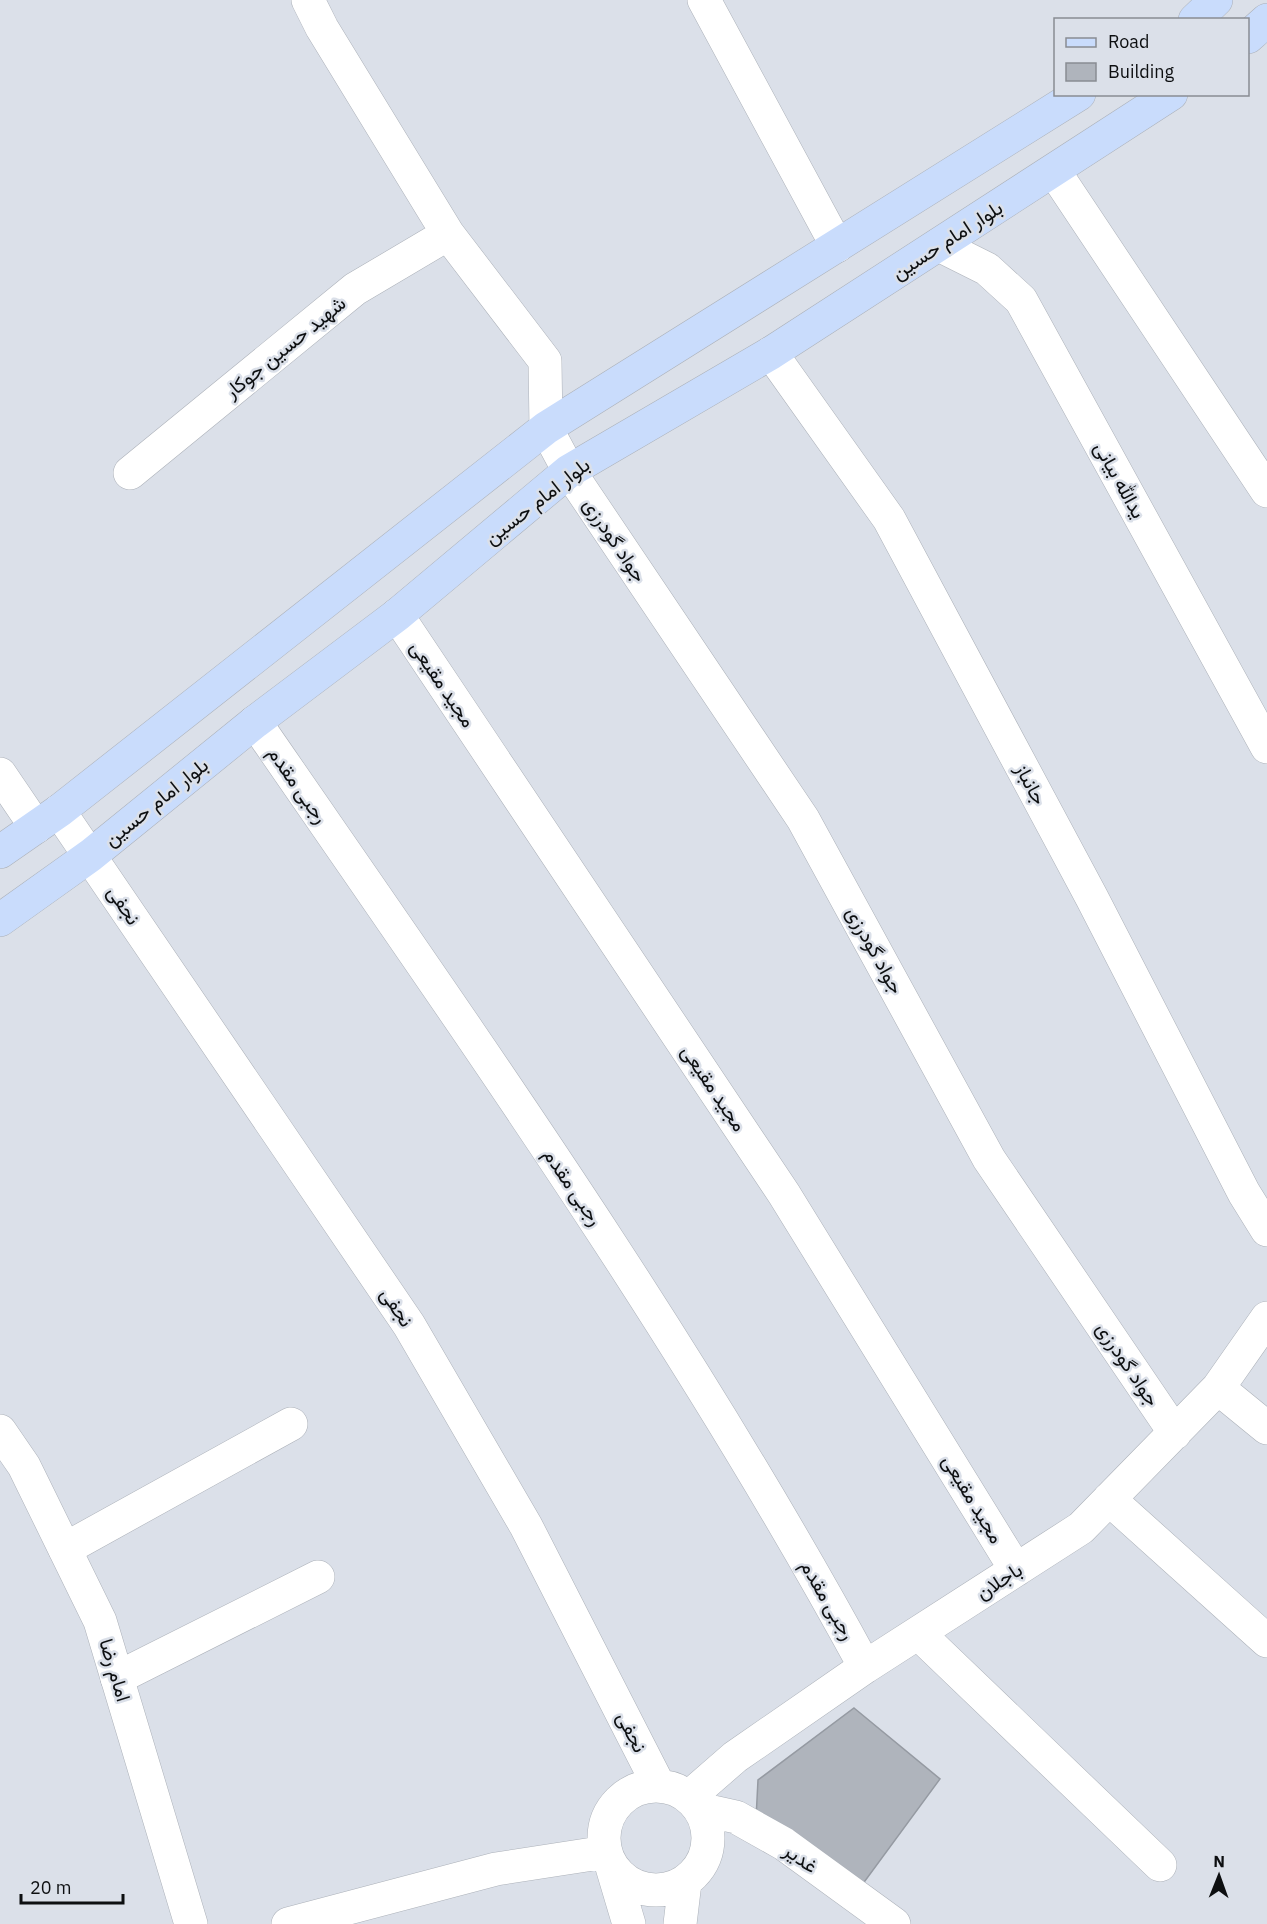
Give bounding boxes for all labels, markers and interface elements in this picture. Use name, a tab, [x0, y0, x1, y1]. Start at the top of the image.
legend	[1054, 18, 1249, 96]
text: Road	[1108, 30, 1149, 53]
text: Building	[1108, 60, 1175, 83]
street label: بلوار امام حسین	[886, 194, 1007, 286]
street label: شهید حسین جوکار	[218, 289, 351, 405]
street label: یدالله بیانی	[1088, 437, 1153, 523]
street label: بلوار امام حسین	[478, 451, 595, 550]
street label: جواد گودرزی	[577, 492, 653, 587]
street label: مجید مقیعی	[404, 635, 482, 732]
street label: رجبی مقدم	[262, 741, 335, 829]
street label: بلوار امام حسین	[98, 751, 214, 852]
street label: جانباز	[1009, 757, 1054, 809]
street label: نجفی	[101, 880, 147, 930]
street label: جواد گودرزی	[840, 901, 911, 998]
street label: مجید مقیعی	[675, 1039, 753, 1136]
street label: رجبی مقدم	[538, 1143, 609, 1231]
street label: نجفی	[374, 1282, 420, 1332]
street label: جواد گودرزی	[1090, 1316, 1166, 1411]
street label: مجید مقیعی	[936, 1449, 1011, 1548]
street label: رجبی مقدم	[795, 1555, 862, 1645]
street label: باجلان	[970, 1556, 1027, 1606]
street label: امام رضا	[93, 1635, 138, 1705]
street label: نجفی	[611, 1707, 654, 1757]
street label: غدیر	[778, 1836, 824, 1879]
north arrow	[1189, 1846, 1249, 1906]
text: N	[1213, 1851, 1225, 1871]
scale bar	[21, 1867, 123, 1905]
text: 20 m	[30, 1876, 72, 1899]

